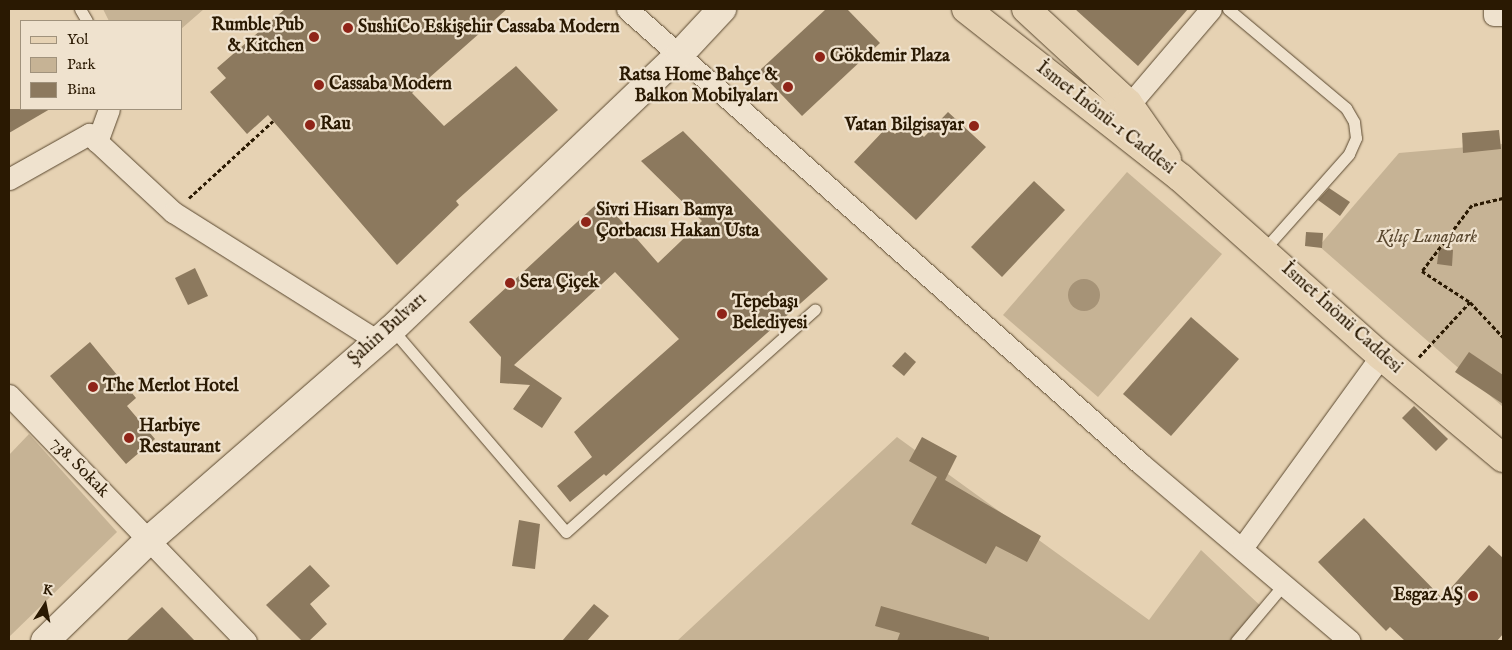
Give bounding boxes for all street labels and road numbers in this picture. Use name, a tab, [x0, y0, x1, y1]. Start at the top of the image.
street label: İsmet İnönü-1 Caddesi	[1031, 58, 1179, 180]
street label: İsmet İnönü Caddesi	[1276, 259, 1406, 379]
street label: Şahin Bulvarı	[344, 289, 432, 371]
street label: 738. Sokak	[45, 433, 113, 503]

